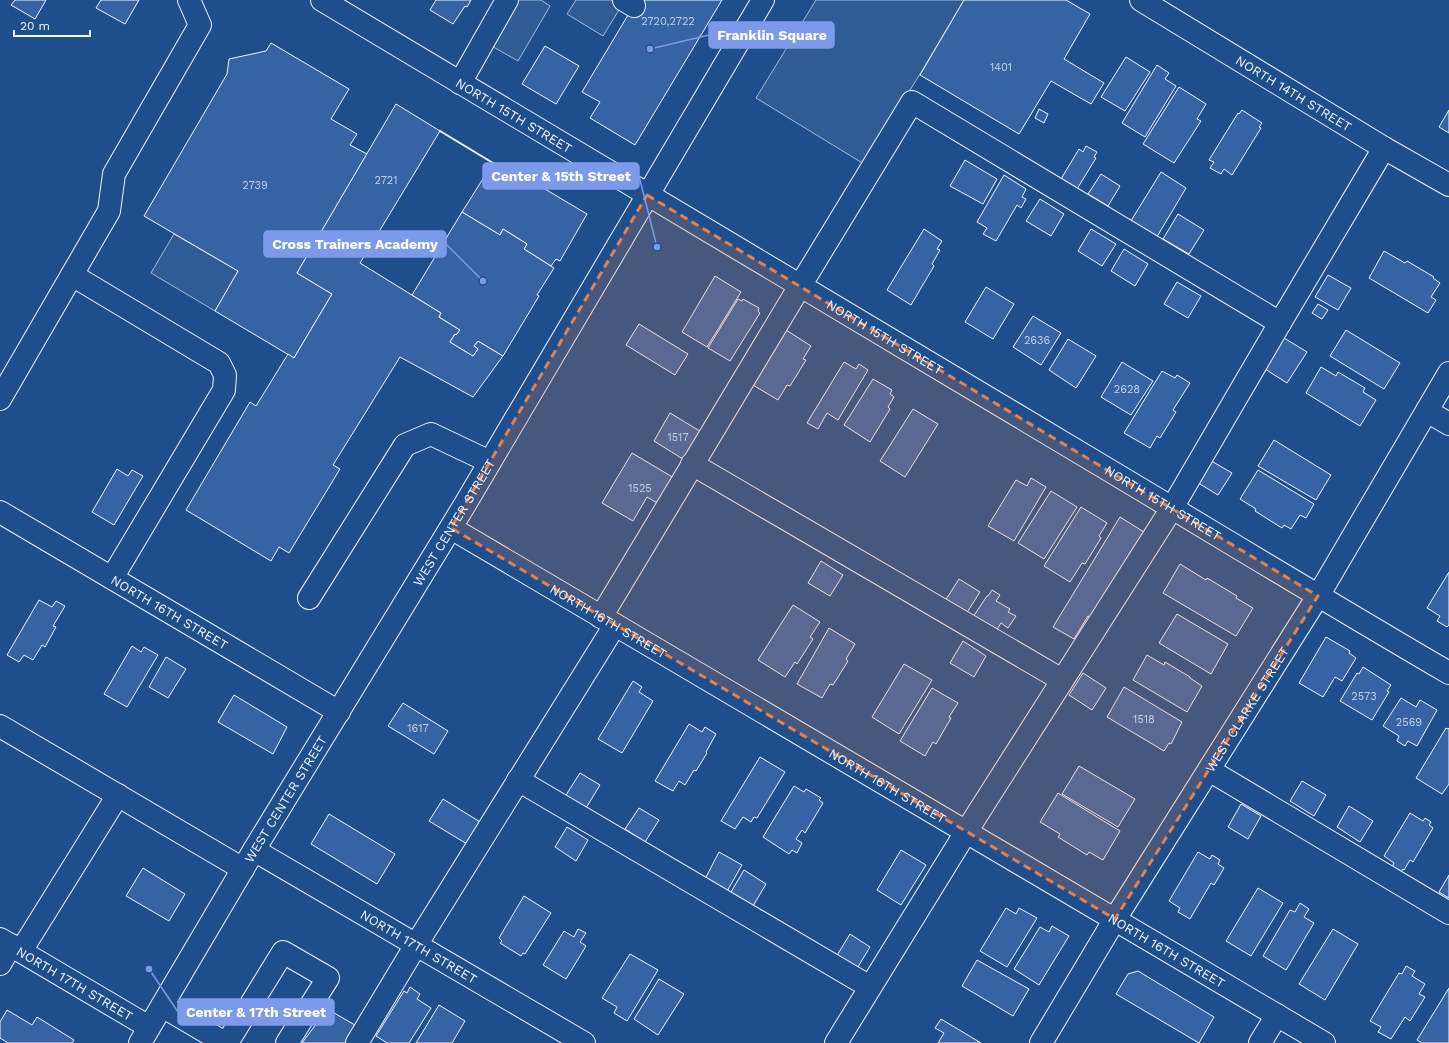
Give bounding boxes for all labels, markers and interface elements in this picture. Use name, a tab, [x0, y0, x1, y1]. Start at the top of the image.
scale bar	[14, 12, 90, 38]
house number: 2720,2722	[641, 15, 695, 28]
text: 20 m	[20, 19, 50, 33]
callout: Franklin Square	[709, 22, 834, 48]
text: Franklin Square	[717, 27, 827, 43]
street label: NORTH 14TH STREET	[1233, 52, 1355, 134]
house number: 1401	[990, 61, 1012, 74]
street label: NORTH 15TH STREET	[453, 75, 575, 156]
callout: Center & 15th Street	[483, 163, 639, 189]
text: Center & 15th Street	[491, 168, 631, 184]
house number: 2721	[374, 174, 398, 187]
house number: 2739	[242, 179, 268, 192]
callout: Cross Trainers Academy	[264, 231, 446, 257]
text: Cross Trainers Academy	[272, 236, 438, 252]
street label: NORTH 15TH STREET	[824, 296, 946, 377]
house number: 2636	[1024, 334, 1050, 347]
house number: 2628	[1114, 383, 1140, 396]
house number: 1517	[667, 431, 689, 444]
street label: WEST CENTER STREET	[410, 456, 498, 588]
street label: NORTH 15TH STREET	[1103, 462, 1224, 543]
house number: 1525	[628, 482, 652, 495]
street label: NORTH 16TH STREET	[109, 572, 231, 652]
street label: NORTH 16TH STREET	[548, 581, 670, 661]
street label: WEST CLARKE STREET	[1202, 644, 1292, 775]
house number: 2573	[1351, 690, 1377, 703]
house number: 1518	[1133, 713, 1155, 726]
house number: 2569	[1396, 716, 1422, 729]
house number: 1617	[407, 722, 429, 735]
street label: WEST CENTER STREET	[241, 733, 330, 865]
street label: NORTH 16TH STREET	[827, 745, 949, 826]
street label: NORTH 17TH STREET	[358, 907, 480, 986]
street label: NORTH 16TH STREET	[1106, 910, 1228, 991]
street label: NORTH 17TH STREET	[14, 943, 136, 1023]
callout: Center & 17th Street	[178, 999, 334, 1025]
text: Center & 17th Street	[186, 1004, 326, 1020]

